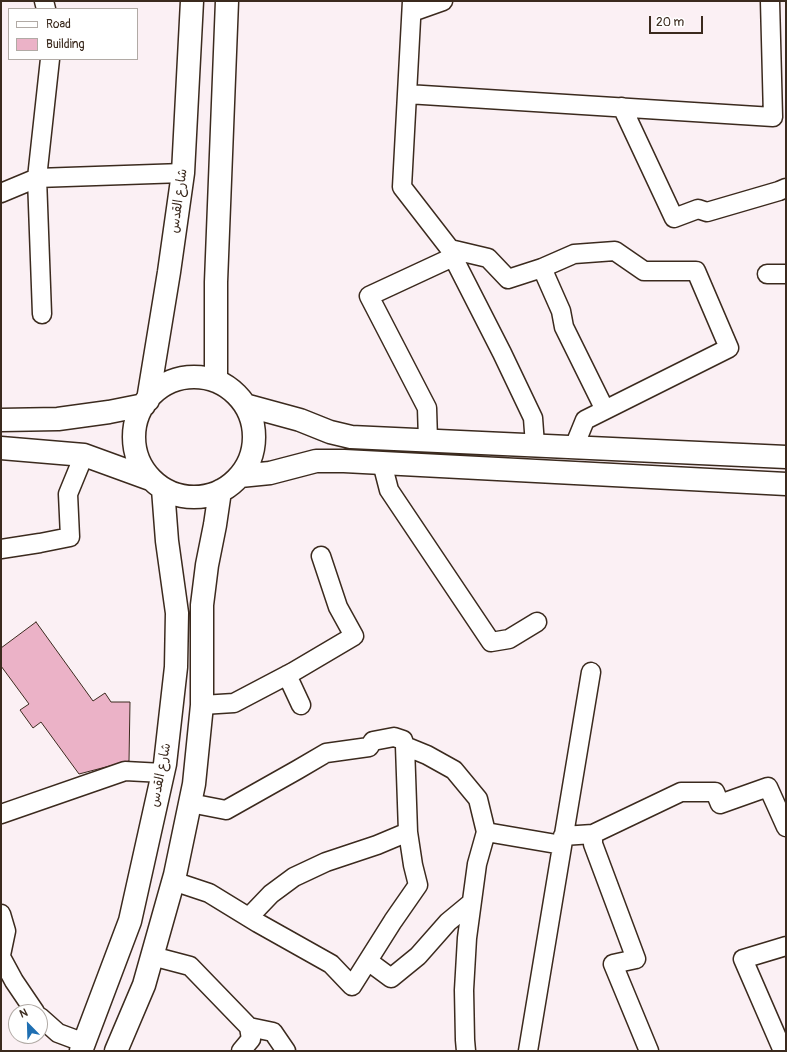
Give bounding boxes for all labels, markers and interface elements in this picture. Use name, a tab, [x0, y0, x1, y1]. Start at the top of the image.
legend	[8, 8, 138, 60]
scale bar	[651, 8, 705, 34]
text: 20 m	[656, 15, 684, 30]
text: Road	[46, 17, 71, 32]
text: Building	[46, 37, 85, 52]
street label: شارع القدس	[167, 168, 191, 234]
street label: شارع القدس	[147, 742, 175, 808]
north arrow	[8, 1004, 48, 1044]
text: N	[18, 1006, 29, 1021]

